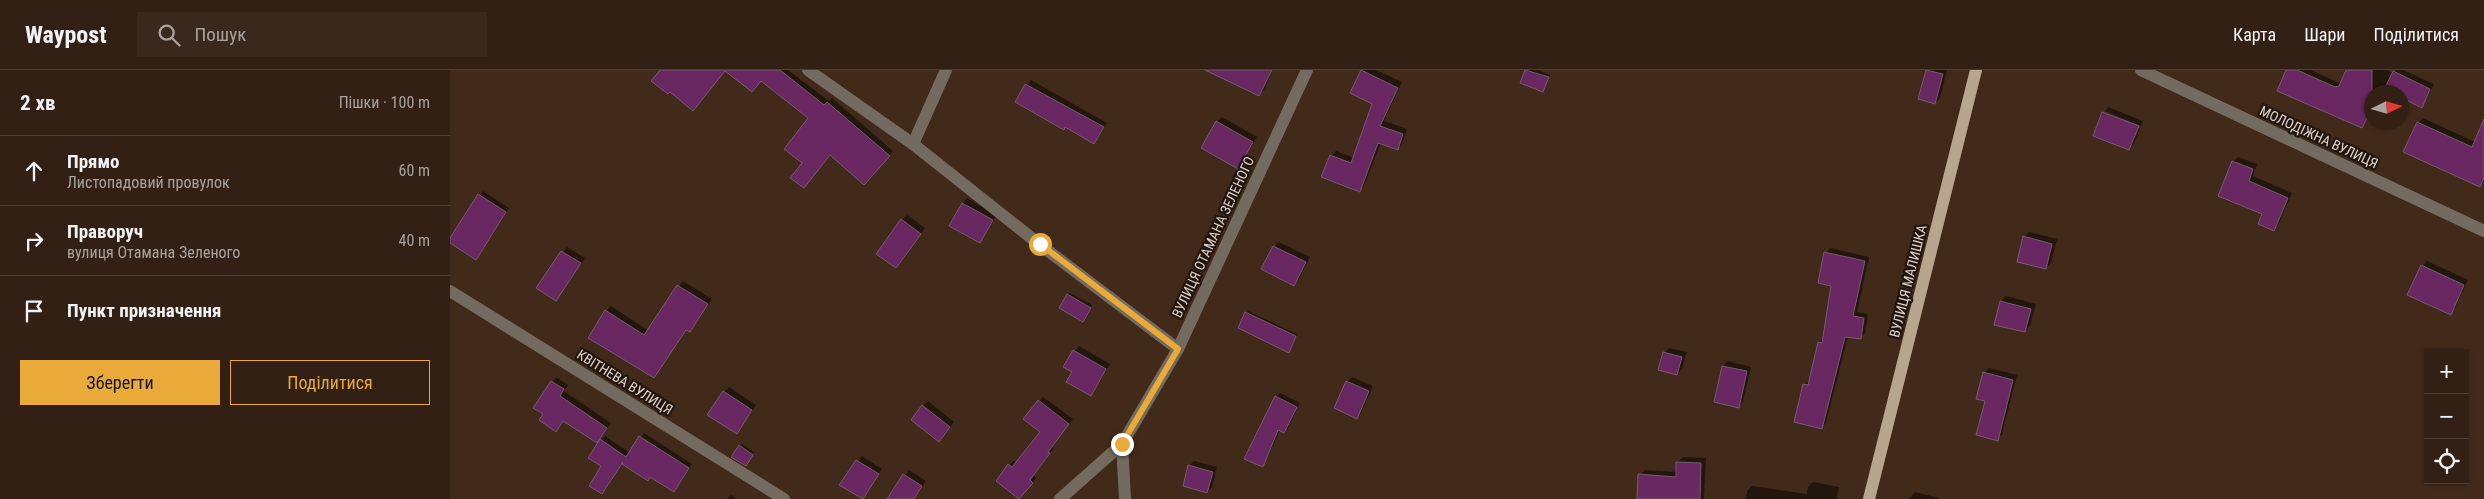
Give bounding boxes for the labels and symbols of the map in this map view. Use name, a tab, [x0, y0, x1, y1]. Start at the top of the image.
north arrow	[2364, 85, 2409, 130]
street label: МОЛОДІЖНА ВУЛИЦЯ	[2257, 103, 2381, 171]
street label: ВУЛИЦЯ ОТАМАНА ЗЕЛЕНОГО	[1169, 154, 1257, 320]
street label: ВУЛИЦЯ МАЛИШКА	[1886, 223, 1930, 339]
route start	[1029, 233, 1052, 256]
street label: КВІТНЕВА ВУЛИЦЯ	[574, 346, 676, 418]
route end	[1111, 433, 1134, 456]

